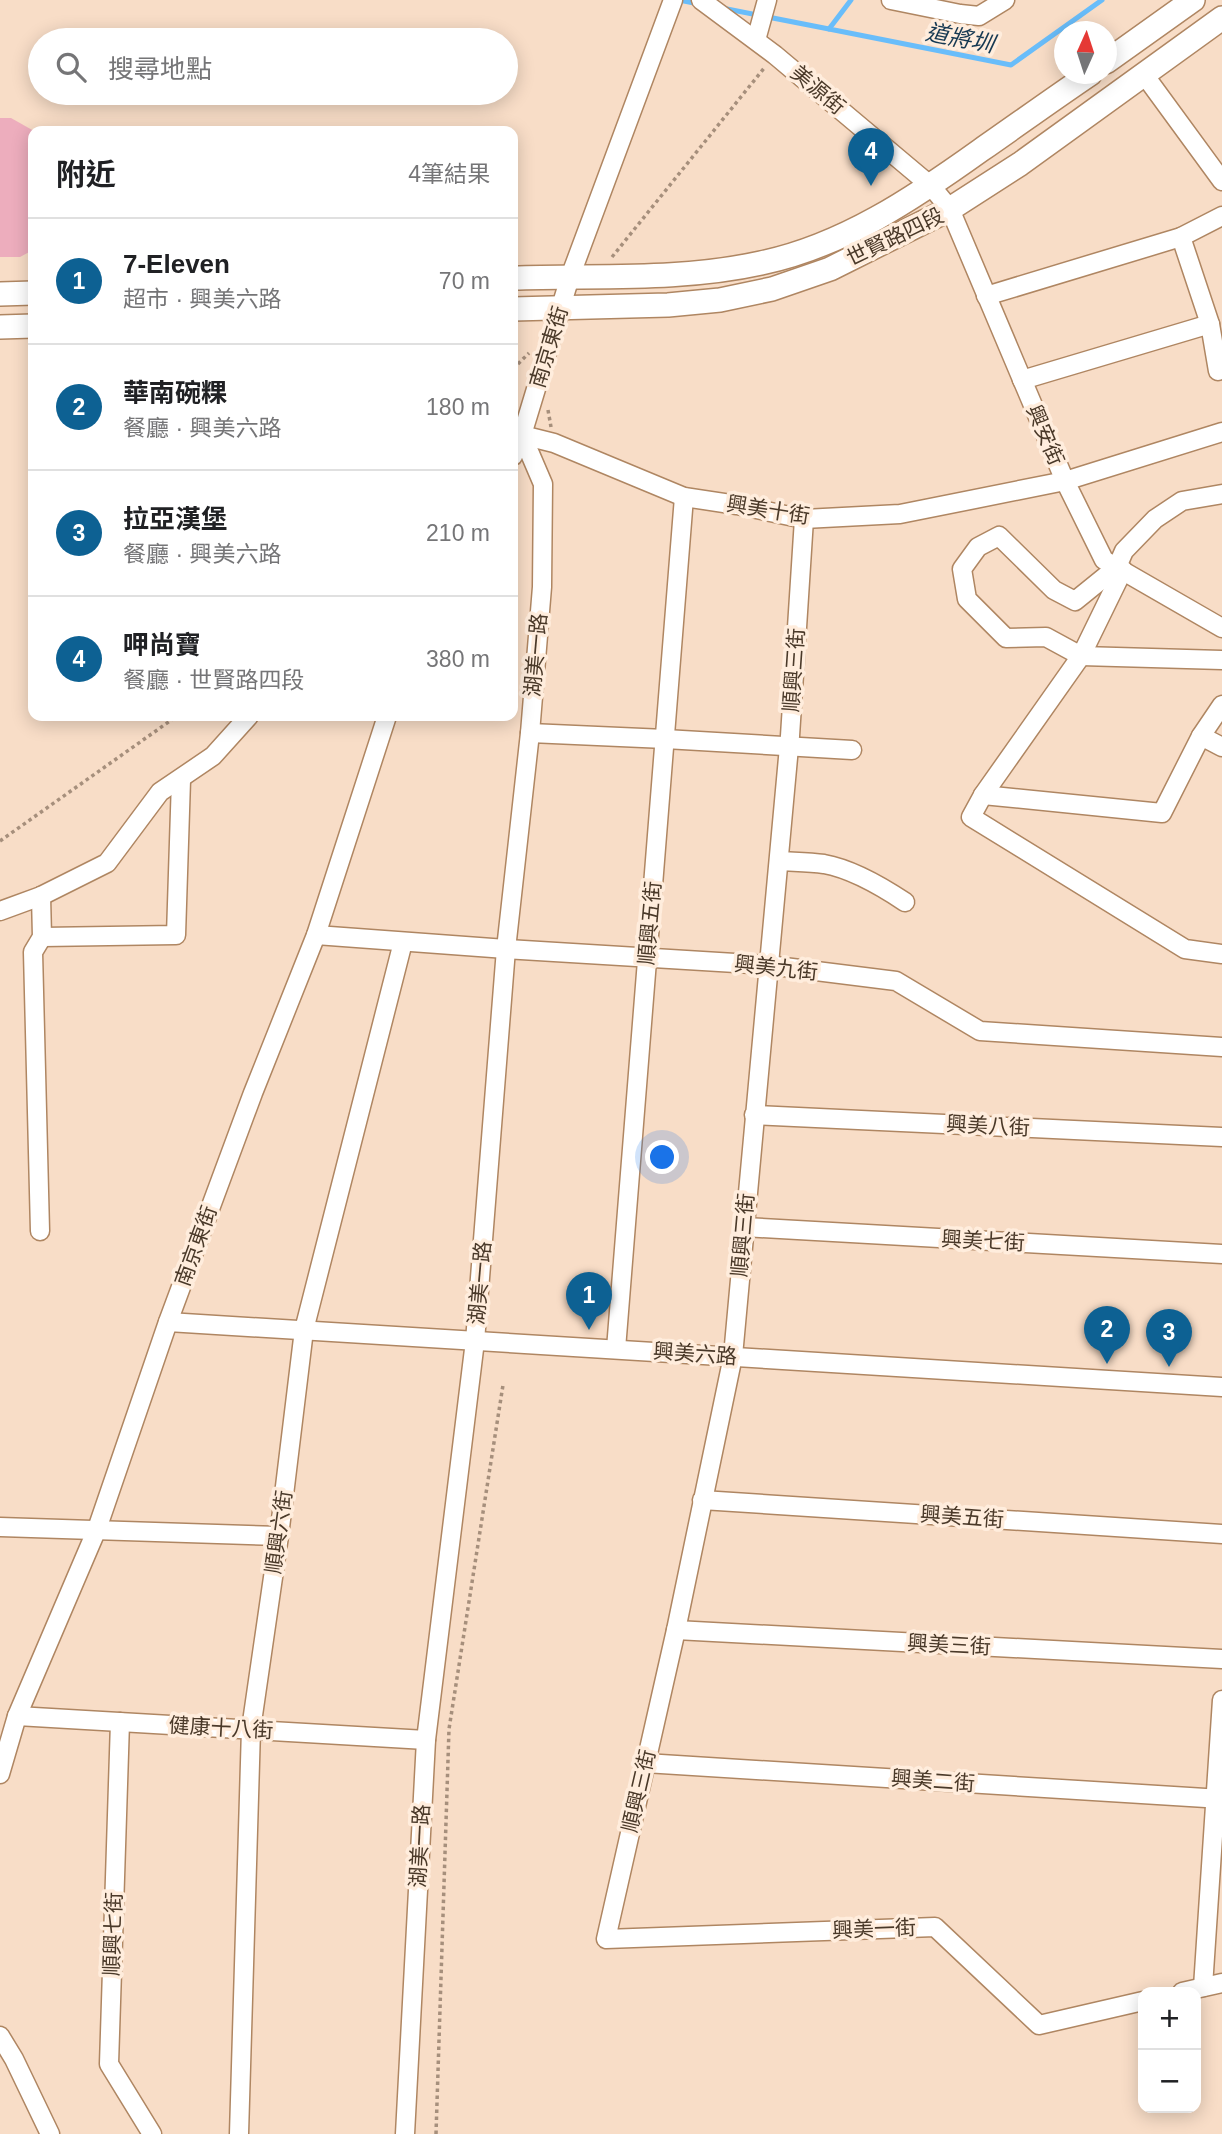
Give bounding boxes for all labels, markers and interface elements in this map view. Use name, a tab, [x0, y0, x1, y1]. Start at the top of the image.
water label: 道將圳	[924, 19, 999, 58]
north arrow	[1054, 21, 1117, 84]
search box	[28, 28, 518, 105]
icon: search	[52, 48, 90, 86]
text: 搜尋地點	[108, 54, 212, 84]
street label: 美源街	[787, 61, 850, 119]
pin: 4	[848, 128, 894, 186]
text: 附近	[56, 158, 116, 191]
text: 4筆結果	[408, 161, 490, 187]
street label: 世賢路四段	[843, 203, 947, 270]
text: 7-Eleven	[123, 249, 230, 279]
text: 1	[73, 268, 85, 294]
text: 70 m	[439, 268, 490, 294]
text: 超市 · 興美六路	[123, 286, 281, 312]
street label: 南京東街	[525, 303, 572, 390]
text: 華南碗粿	[123, 378, 227, 408]
text: 2	[73, 394, 85, 420]
text: 180 m	[426, 394, 490, 420]
street label: 興安街	[1023, 401, 1068, 468]
text: 餐廳 · 興美六路	[123, 415, 281, 441]
street label: 興美十街	[725, 492, 811, 527]
text: 拉亞漢堡	[123, 504, 227, 534]
text: 3	[73, 520, 85, 546]
text: 210 m	[426, 520, 490, 546]
text: 餐廳 · 興美六路	[123, 541, 281, 567]
street label: 湖美一路	[520, 612, 551, 698]
street label: 順興三街	[779, 627, 808, 713]
text: 呷尚寶	[123, 630, 201, 660]
text: 4	[73, 646, 85, 672]
text: 380 m	[426, 646, 490, 672]
text: 餐廳 · 世賢路四段	[123, 667, 304, 693]
street label: 順興五街	[634, 880, 665, 966]
street label: 興美九街	[733, 952, 819, 983]
street label: 興美八街	[945, 1112, 1031, 1139]
your location	[645, 1140, 679, 1174]
street label: 順興三街	[727, 1192, 758, 1278]
street label: 南京東街	[170, 1202, 221, 1289]
street label: 興美七街	[940, 1227, 1026, 1254]
street label: 湖美一路	[464, 1240, 495, 1326]
pin: 1	[566, 1272, 612, 1330]
pin: 2	[1084, 1306, 1130, 1364]
pin: 3	[1146, 1309, 1192, 1367]
street label: 興美六路	[652, 1339, 738, 1368]
street label: 順興六街	[261, 1489, 296, 1575]
street label: 興美五街	[919, 1502, 1005, 1531]
street label: 興美三街	[906, 1631, 992, 1658]
street label: 健康十八街	[168, 1713, 274, 1742]
street label: 順興三街	[618, 1747, 659, 1834]
street label: 興美二街	[890, 1766, 976, 1795]
street label: 湖美一路	[406, 1803, 433, 1889]
street label: 順興七街	[100, 1892, 125, 1976]
street label: 興美一街	[832, 1916, 916, 1941]
map controls	[1138, 1987, 1201, 2113]
button: +	[1138, 1987, 1201, 2050]
button: −	[1138, 2050, 1201, 2113]

